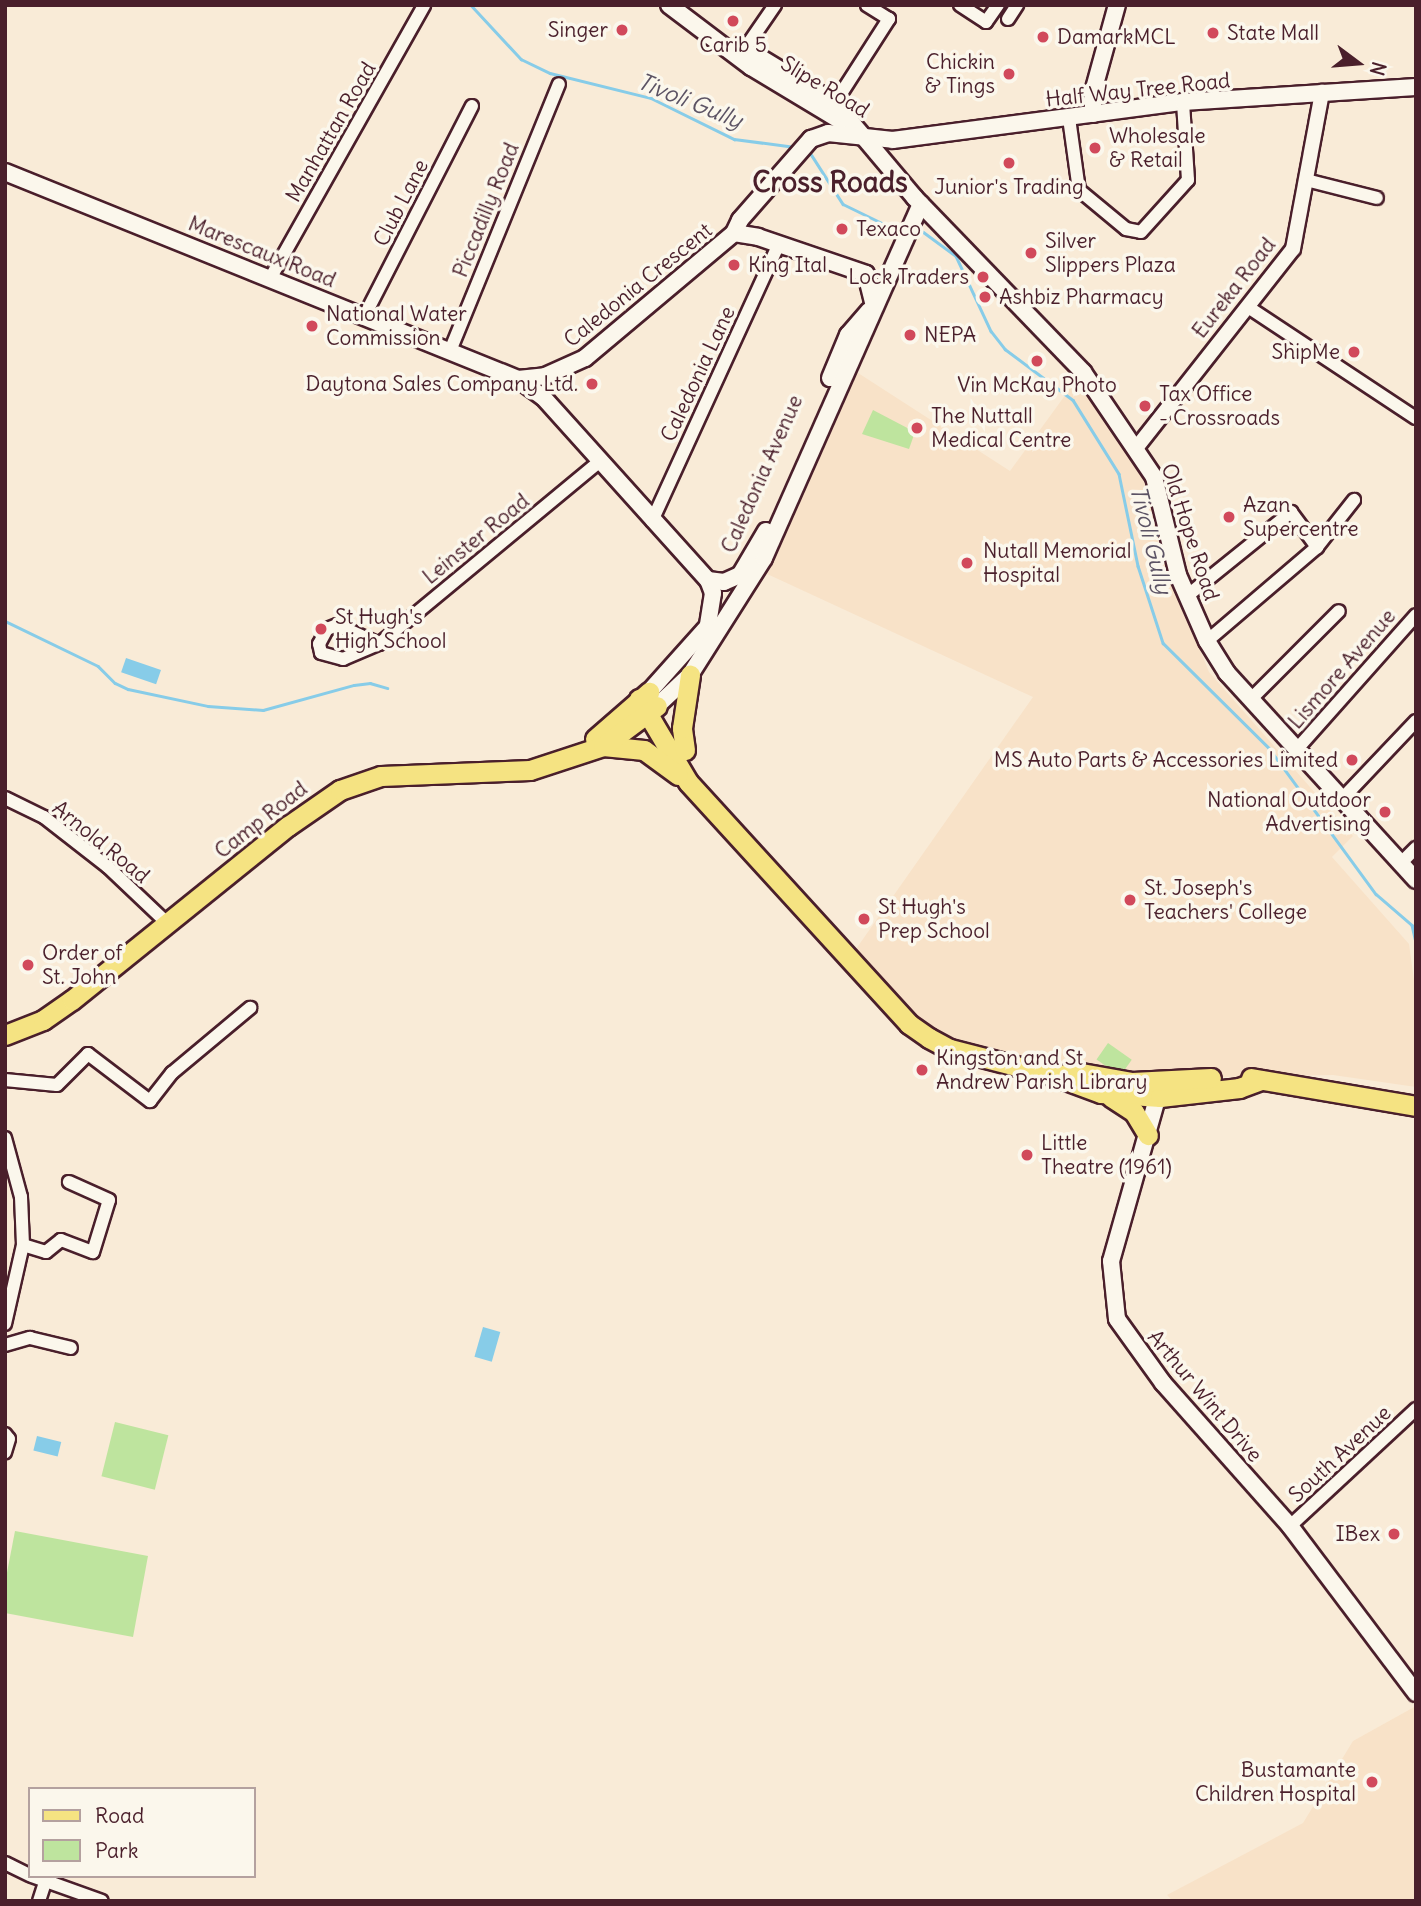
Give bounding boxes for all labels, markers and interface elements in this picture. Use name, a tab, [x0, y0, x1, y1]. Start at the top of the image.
marker: Carib 5	[725, 13, 741, 29]
place label: Singer	[548, 17, 608, 43]
place label: State Mall	[1227, 20, 1319, 46]
marker: Singer	[614, 22, 630, 38]
place label: DamarkMCL	[1057, 24, 1176, 50]
marker: State Mall	[1205, 25, 1221, 41]
north arrow	[1323, 28, 1393, 98]
marker: DamarkMCL	[1035, 29, 1051, 45]
place label: Carib 5	[699, 32, 767, 58]
place label: Chickin & Tings	[925, 49, 995, 99]
street label: Slipe Road	[776, 51, 874, 123]
street label: Manhattan Road	[281, 57, 381, 207]
text: N	[1365, 59, 1392, 78]
marker: Chickin & Tings	[1001, 66, 1017, 82]
water label: Tivoli Gully	[634, 68, 746, 134]
street label: Half Way Tree Road	[1045, 68, 1231, 112]
place label: Wholesale & Retail	[1109, 123, 1206, 173]
street label: Piccadilly Road	[448, 139, 524, 281]
marker: Wholesale & Retail	[1087, 140, 1103, 156]
street label: Club Lane	[368, 155, 434, 251]
marker: Junior's Trading	[1001, 155, 1017, 171]
district label: Cross Roads	[752, 165, 908, 199]
place label: Junior's Trading	[934, 174, 1084, 200]
street label: Marescaux Road	[185, 211, 339, 293]
place label: Texaco	[856, 216, 921, 242]
street label: Caledonia Crescent	[559, 218, 717, 352]
marker: Texaco	[834, 221, 850, 237]
place label: Silver Slippers Plaza	[1045, 228, 1176, 278]
street label: Eureka Road	[1187, 233, 1281, 343]
marker: Silver Slippers Plaza	[1023, 245, 1039, 261]
place label: King Ital	[748, 252, 827, 278]
marker: King Ital	[726, 257, 742, 273]
place label: Lock Traders	[848, 264, 969, 290]
marker: Lock Traders	[975, 269, 991, 285]
place label: Ashbiz Pharmacy	[999, 284, 1164, 310]
marker: Ashbiz Pharmacy	[977, 289, 993, 305]
place label: National Water Commission	[326, 301, 467, 351]
street label: Caledonia Lane	[656, 302, 740, 446]
marker: National Water Commission	[304, 318, 320, 334]
place label: NEPA	[924, 322, 976, 348]
marker: NEPA	[902, 327, 918, 343]
place label: ShipMe	[1272, 339, 1340, 365]
marker: ShipMe	[1346, 344, 1362, 360]
marker: Vin McKay Photo	[1029, 353, 1045, 369]
place label: Daytona Sales Company Ltd.	[306, 371, 578, 397]
place label: Vin McKay Photo	[957, 372, 1117, 398]
marker: Daytona Sales Company Ltd.	[584, 376, 600, 392]
place label: Tax Office - Crossroads	[1159, 381, 1280, 431]
street label: Caledonia Avenue	[716, 391, 808, 557]
marker: Tax Office - Crossroads	[1137, 398, 1153, 414]
place label: The Nuttall Medical Centre	[931, 403, 1071, 453]
marker: The Nuttall Medical Centre	[909, 420, 925, 436]
street label: Old Hope Road	[1156, 460, 1224, 604]
water label: Tivoli Gully	[1124, 483, 1178, 597]
street label: Leinster Road	[418, 488, 534, 590]
place label: Azan Supercentre	[1243, 492, 1359, 542]
marker: Azan Supercentre	[1221, 509, 1237, 525]
place label: Nutall Memorial Hospital	[983, 538, 1131, 588]
marker: Nutall Memorial Hospital	[957, 553, 977, 573]
place label: St Hugh's High School	[335, 604, 446, 654]
street label: Lismore Avenue	[1283, 604, 1401, 734]
marker: St Hugh's High School	[313, 621, 329, 637]
place label: MS Auto Parts & Accessories Limited	[994, 747, 1338, 773]
marker: MS Auto Parts & Accessories Limited	[1344, 752, 1360, 768]
street label: Camp Road	[210, 776, 312, 864]
place label: National Outdoor Advertising	[1207, 787, 1371, 837]
street label: Arnold Road	[47, 795, 155, 889]
marker: National Outdoor Advertising	[1377, 804, 1393, 820]
place label: St. Joseph's Teachers' College	[1144, 875, 1307, 925]
marker: St. Joseph's Teachers' College	[1122, 892, 1138, 908]
place label: St Hugh's Prep School	[878, 894, 990, 944]
marker: St Hugh's Prep School	[856, 911, 872, 927]
place label: Order of St. John	[42, 940, 122, 990]
marker: Order of St. John	[20, 957, 36, 973]
place label: Kingston and St Andrew Parish Library	[936, 1045, 1147, 1095]
marker: Kingston and St Andrew Parish Library	[914, 1062, 930, 1078]
place label: Little Theatre (1961)	[1041, 1130, 1172, 1180]
marker: Little Theatre (1961)	[1019, 1147, 1035, 1163]
street label: Arthur Wint Drive	[1142, 1325, 1268, 1467]
street label: South Avenue	[1284, 1400, 1396, 1508]
place label: IBex	[1335, 1521, 1380, 1547]
marker: IBex	[1386, 1526, 1402, 1542]
place label: Bustamante Children Hospital	[1195, 1757, 1356, 1807]
marker: Bustamante Children Hospital	[1362, 1772, 1382, 1792]
legend	[28, 1787, 256, 1878]
text: Road	[95, 1802, 144, 1829]
text: Park	[95, 1837, 138, 1864]

